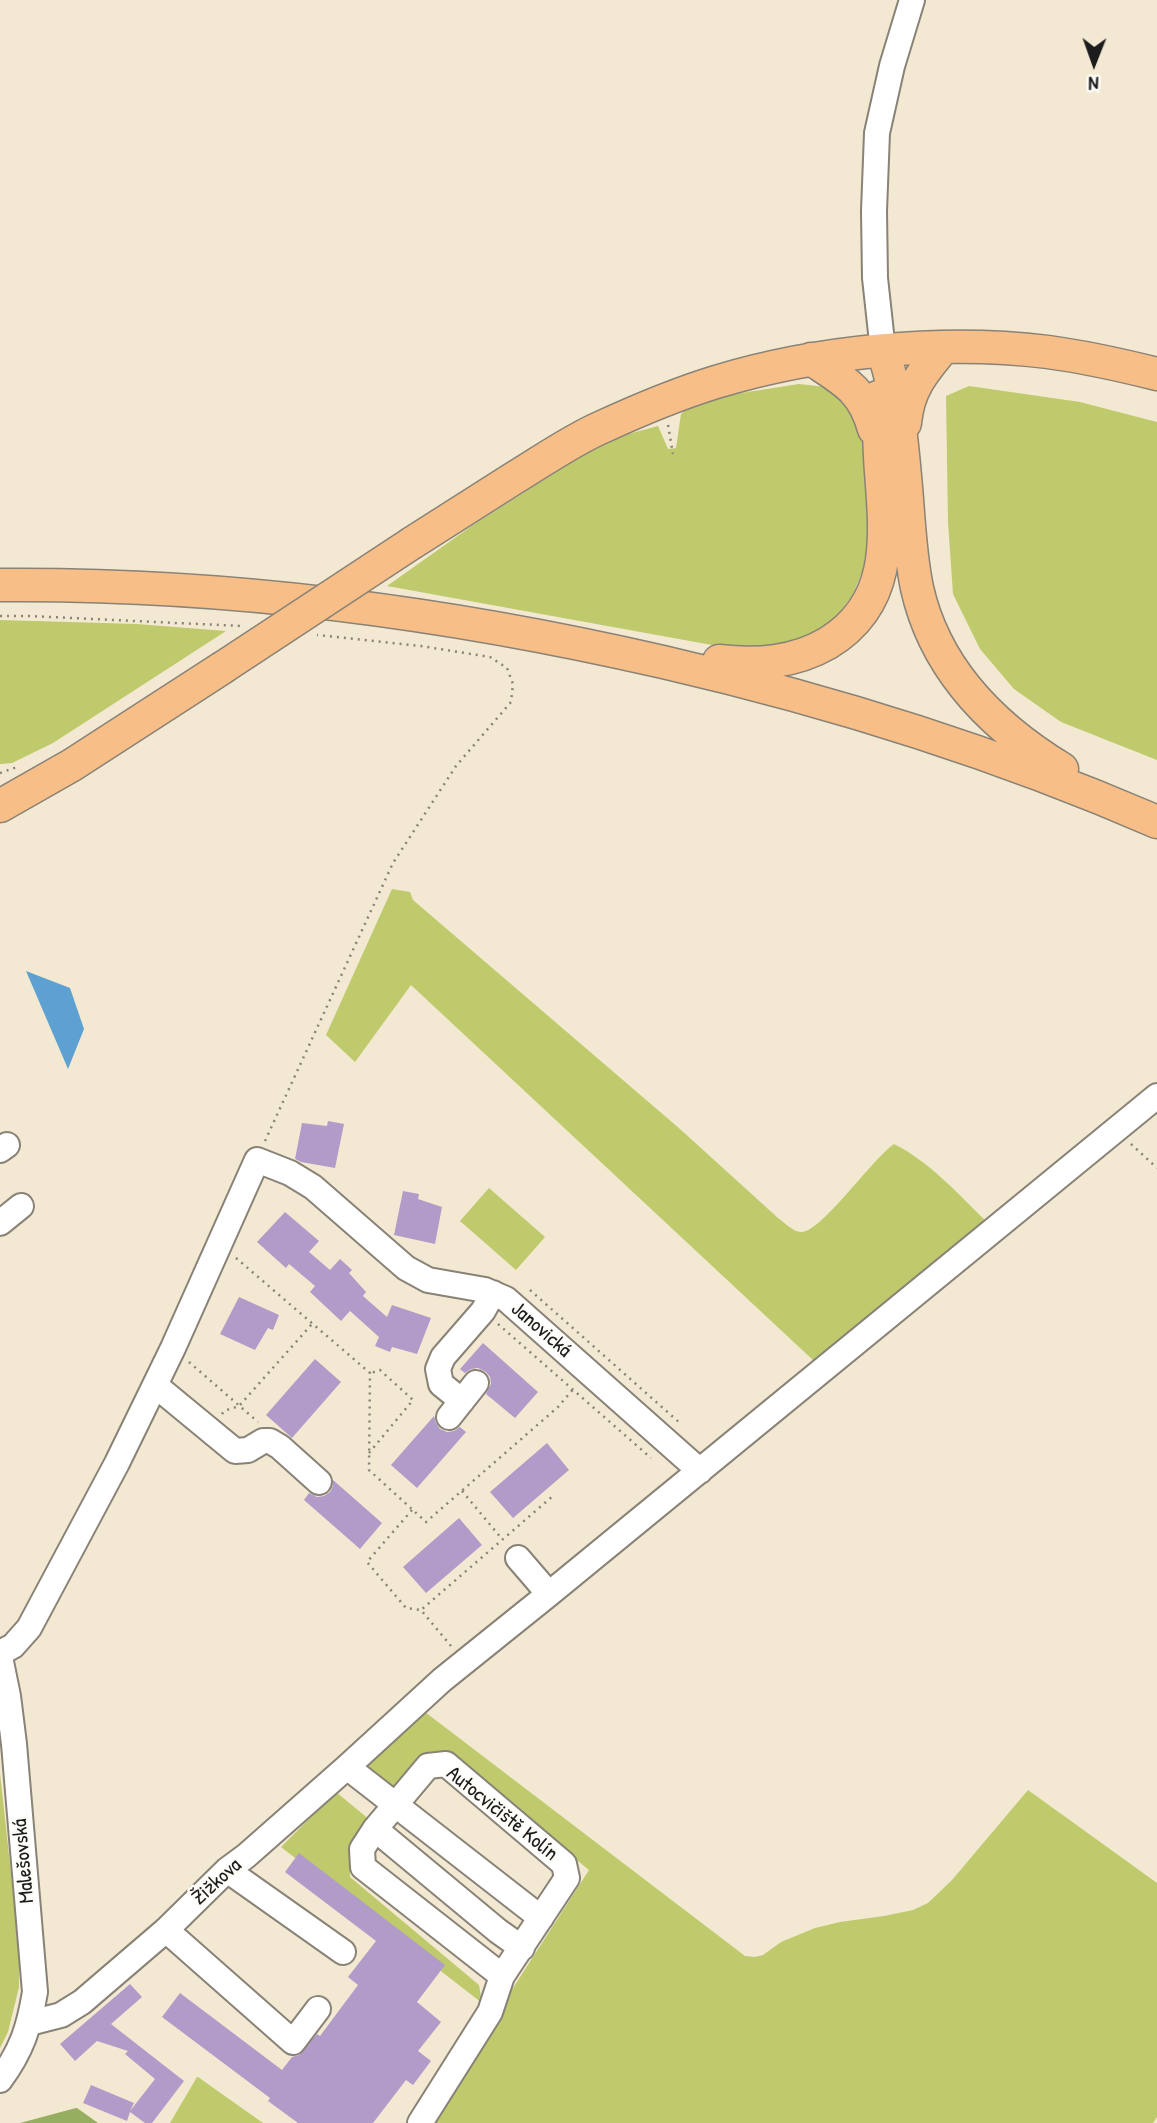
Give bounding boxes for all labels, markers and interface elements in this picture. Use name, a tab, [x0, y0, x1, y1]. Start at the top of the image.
north arrow	[1059, 28, 1129, 98]
text: N	[1088, 71, 1099, 97]
street label: Janovická	[506, 1297, 576, 1363]
street label: Autocvičiště Kolín	[441, 1761, 563, 1867]
street label: Malešovská	[8, 1818, 40, 1904]
street label: Žižkova	[187, 1853, 247, 1911]

